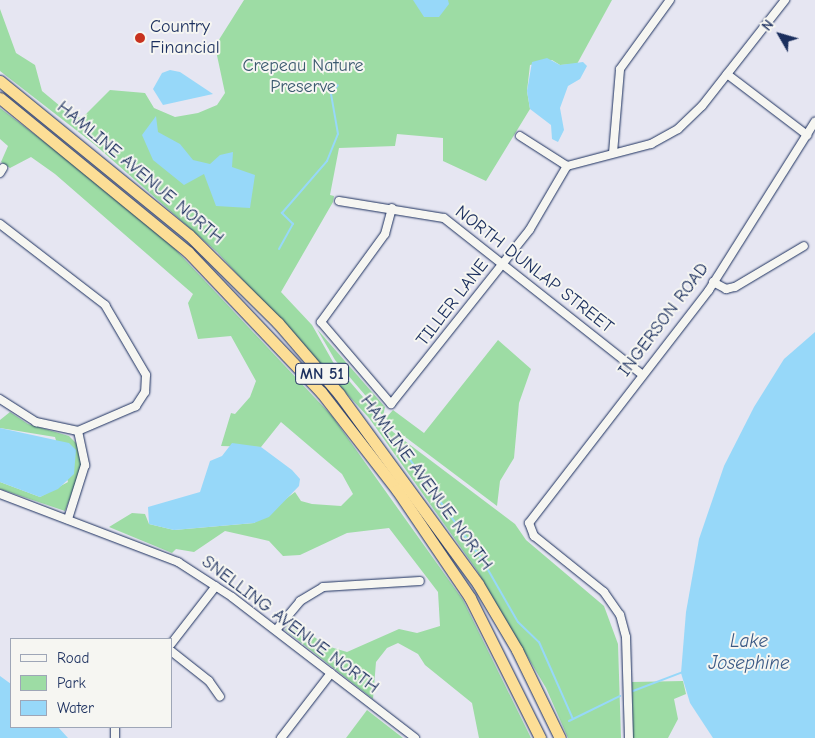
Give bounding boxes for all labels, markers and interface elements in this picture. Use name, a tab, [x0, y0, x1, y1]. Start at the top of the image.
north arrow	[755, 10, 805, 60]
place label: Country Financial	[150, 17, 220, 59]
text: N	[758, 17, 777, 34]
marker: Country Financial	[134, 32, 146, 44]
park label: Crepeau Nature Preserve	[242, 56, 364, 98]
street label: HAMLINE AVENUE NORTH	[52, 97, 228, 249]
street label: NORTH DUNLAP STREET	[451, 201, 617, 339]
street label: TILLER LANE	[412, 255, 494, 351]
street label: INGERSON ROAD	[614, 259, 714, 381]
road number: MN 51	[294, 360, 350, 388]
street label: HAMLINE AVENUE NORTH	[355, 391, 497, 575]
street label: SNELLING AVENUE NORTH	[197, 551, 383, 699]
water label: Lake Josephine	[709, 631, 789, 675]
legend	[10, 638, 172, 728]
text: Road	[57, 649, 89, 667]
text: Park	[57, 674, 86, 692]
text: Water	[57, 699, 94, 717]

